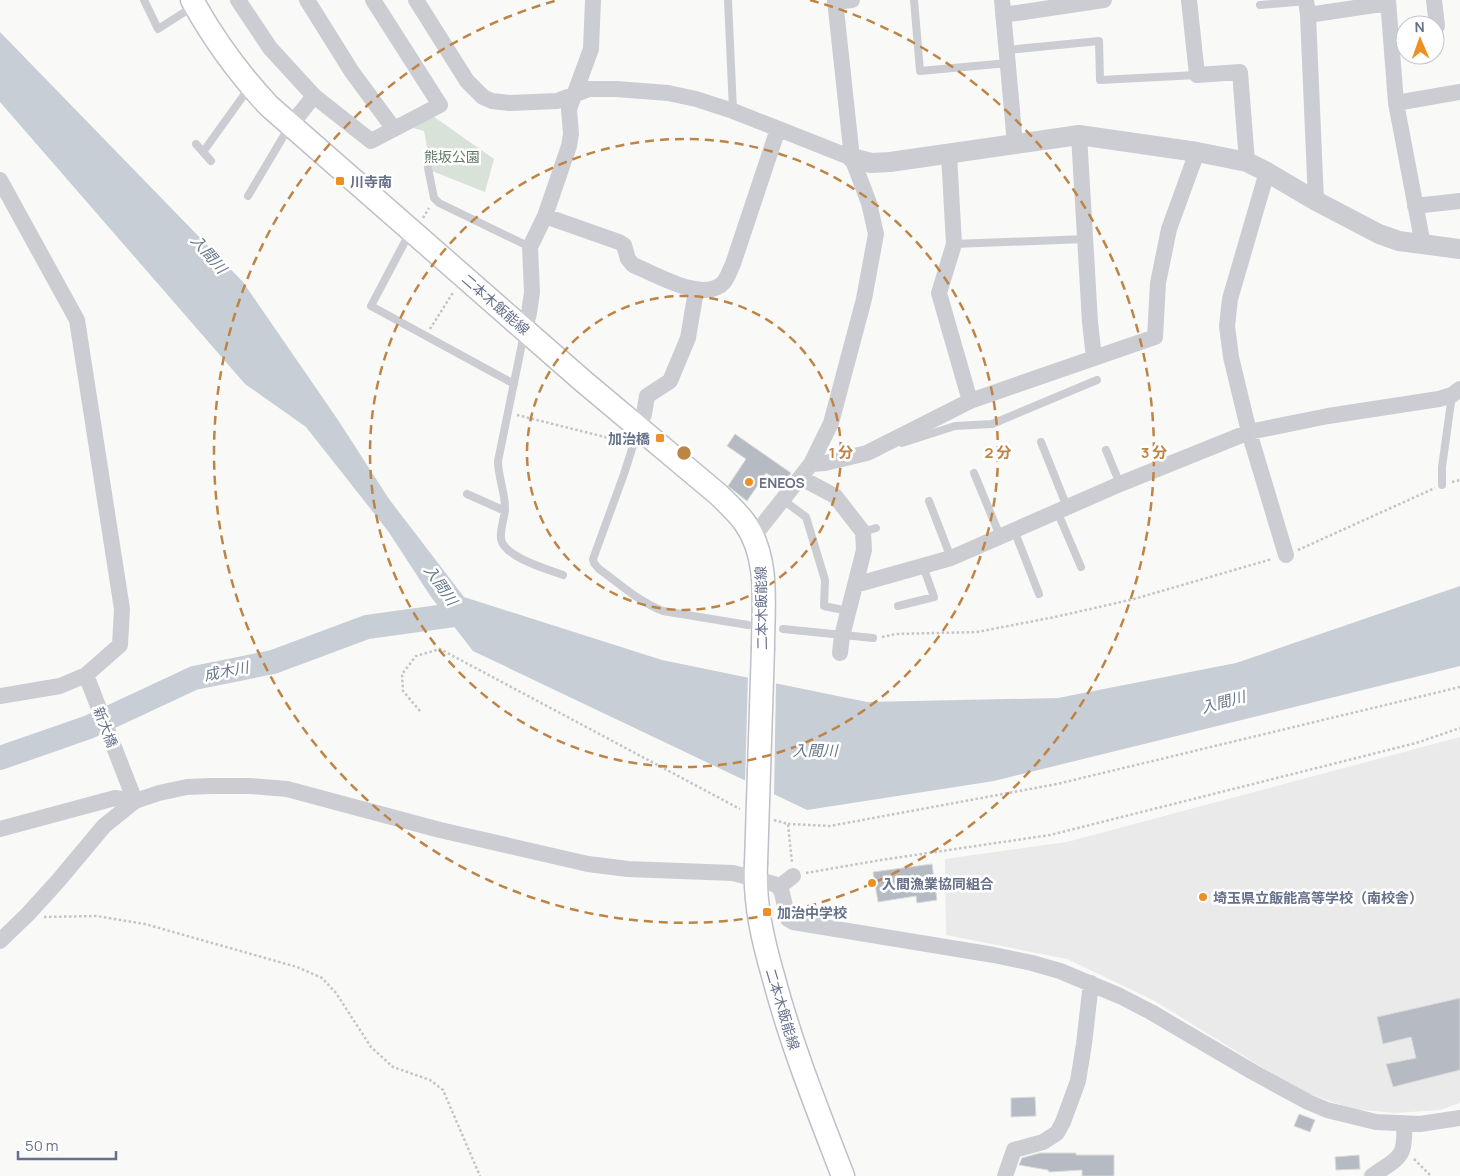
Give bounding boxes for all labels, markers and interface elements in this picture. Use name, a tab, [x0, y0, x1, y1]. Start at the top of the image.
north arrow	[1395, 15, 1445, 65]
text: N	[1414, 17, 1425, 36]
park label: 熊坂公園	[424, 147, 480, 166]
place label: 川寺南	[350, 172, 392, 191]
marker: 川寺南	[334, 175, 346, 187]
water label: 入間川	[186, 230, 233, 279]
street label: 二本木飯能線	[458, 269, 534, 339]
place label: 加治橋	[608, 429, 650, 448]
marker: 加治橋	[654, 432, 666, 444]
text: 1 分	[829, 442, 853, 463]
text: 2 分	[985, 442, 1011, 463]
text: 3 分	[1141, 442, 1167, 463]
centre of rings	[675, 444, 693, 462]
place label: ENEOS	[759, 473, 805, 492]
marker: ENEOS	[743, 476, 755, 488]
water label: 入間川	[419, 561, 464, 611]
street label: 二本木飯能線	[751, 566, 771, 650]
water label: 成木川	[202, 656, 252, 686]
water label: 入間川	[1199, 686, 1249, 718]
street label: 新大橋	[90, 704, 122, 750]
water label: 入間川	[792, 740, 839, 761]
place label: 入間漁業協同組合	[882, 874, 994, 893]
marker: 入間漁業協同組合	[866, 877, 878, 889]
place label: 埼玉県立飯能高等学校（南校舎）	[1213, 888, 1423, 907]
marker: 埼玉県立飯能高等学校（南校舎）	[1197, 891, 1209, 903]
place label: 加治中学校	[777, 903, 847, 922]
marker: 加治中学校	[761, 906, 773, 918]
street label: 二本木飯能線	[762, 966, 804, 1052]
scale bar	[18, 1128, 115, 1160]
text: 50 m	[25, 1135, 59, 1156]

